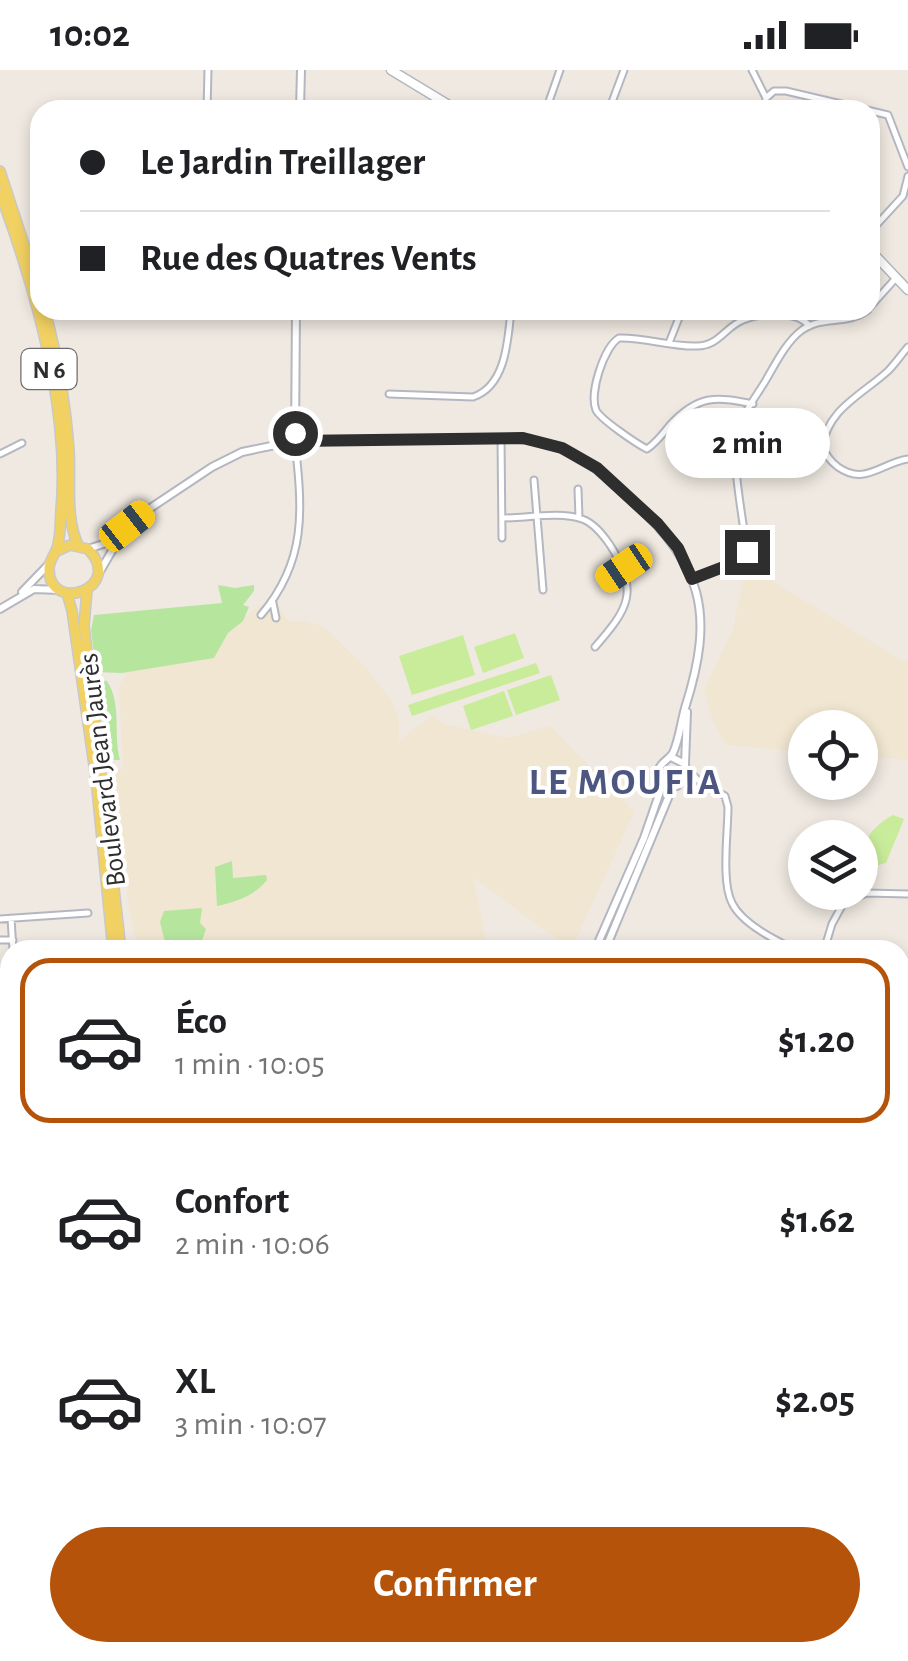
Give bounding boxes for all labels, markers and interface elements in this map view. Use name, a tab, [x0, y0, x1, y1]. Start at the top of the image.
text: 10:02	[50, 16, 130, 54]
text: Le Jardin Treillager	[140, 144, 425, 182]
text: Rue des Quatres Vents	[140, 240, 477, 278]
road number: N 6	[22, 349, 76, 389]
callout: 2 min	[664, 407, 830, 477]
route start	[273, 411, 318, 456]
text: 2 min	[712, 427, 783, 459]
car	[94, 496, 160, 556]
route end	[725, 530, 770, 575]
car	[591, 539, 657, 597]
street label: Boulevard Jean Jaurès	[75, 651, 131, 888]
map controls	[788, 710, 878, 910]
button: locate	[788, 710, 878, 800]
district label: LE MOUFIA	[529, 764, 723, 802]
button: layers	[788, 820, 878, 910]
icon: car	[55, 996, 145, 1086]
text: Éco	[175, 1003, 227, 1041]
text: $1.20	[778, 1022, 855, 1060]
text: 1 min · 10:05	[175, 1048, 325, 1080]
icon: car	[55, 1176, 145, 1266]
text: Confort	[175, 1183, 289, 1221]
text: $1.62	[779, 1202, 855, 1240]
text: 2 min · 10:06	[175, 1228, 330, 1260]
icon: car	[55, 1356, 145, 1446]
text: XL	[175, 1363, 215, 1401]
text: $2.05	[775, 1382, 855, 1420]
text: 3 min · 10:07	[175, 1408, 327, 1440]
button: Confirmer	[50, 1527, 860, 1642]

